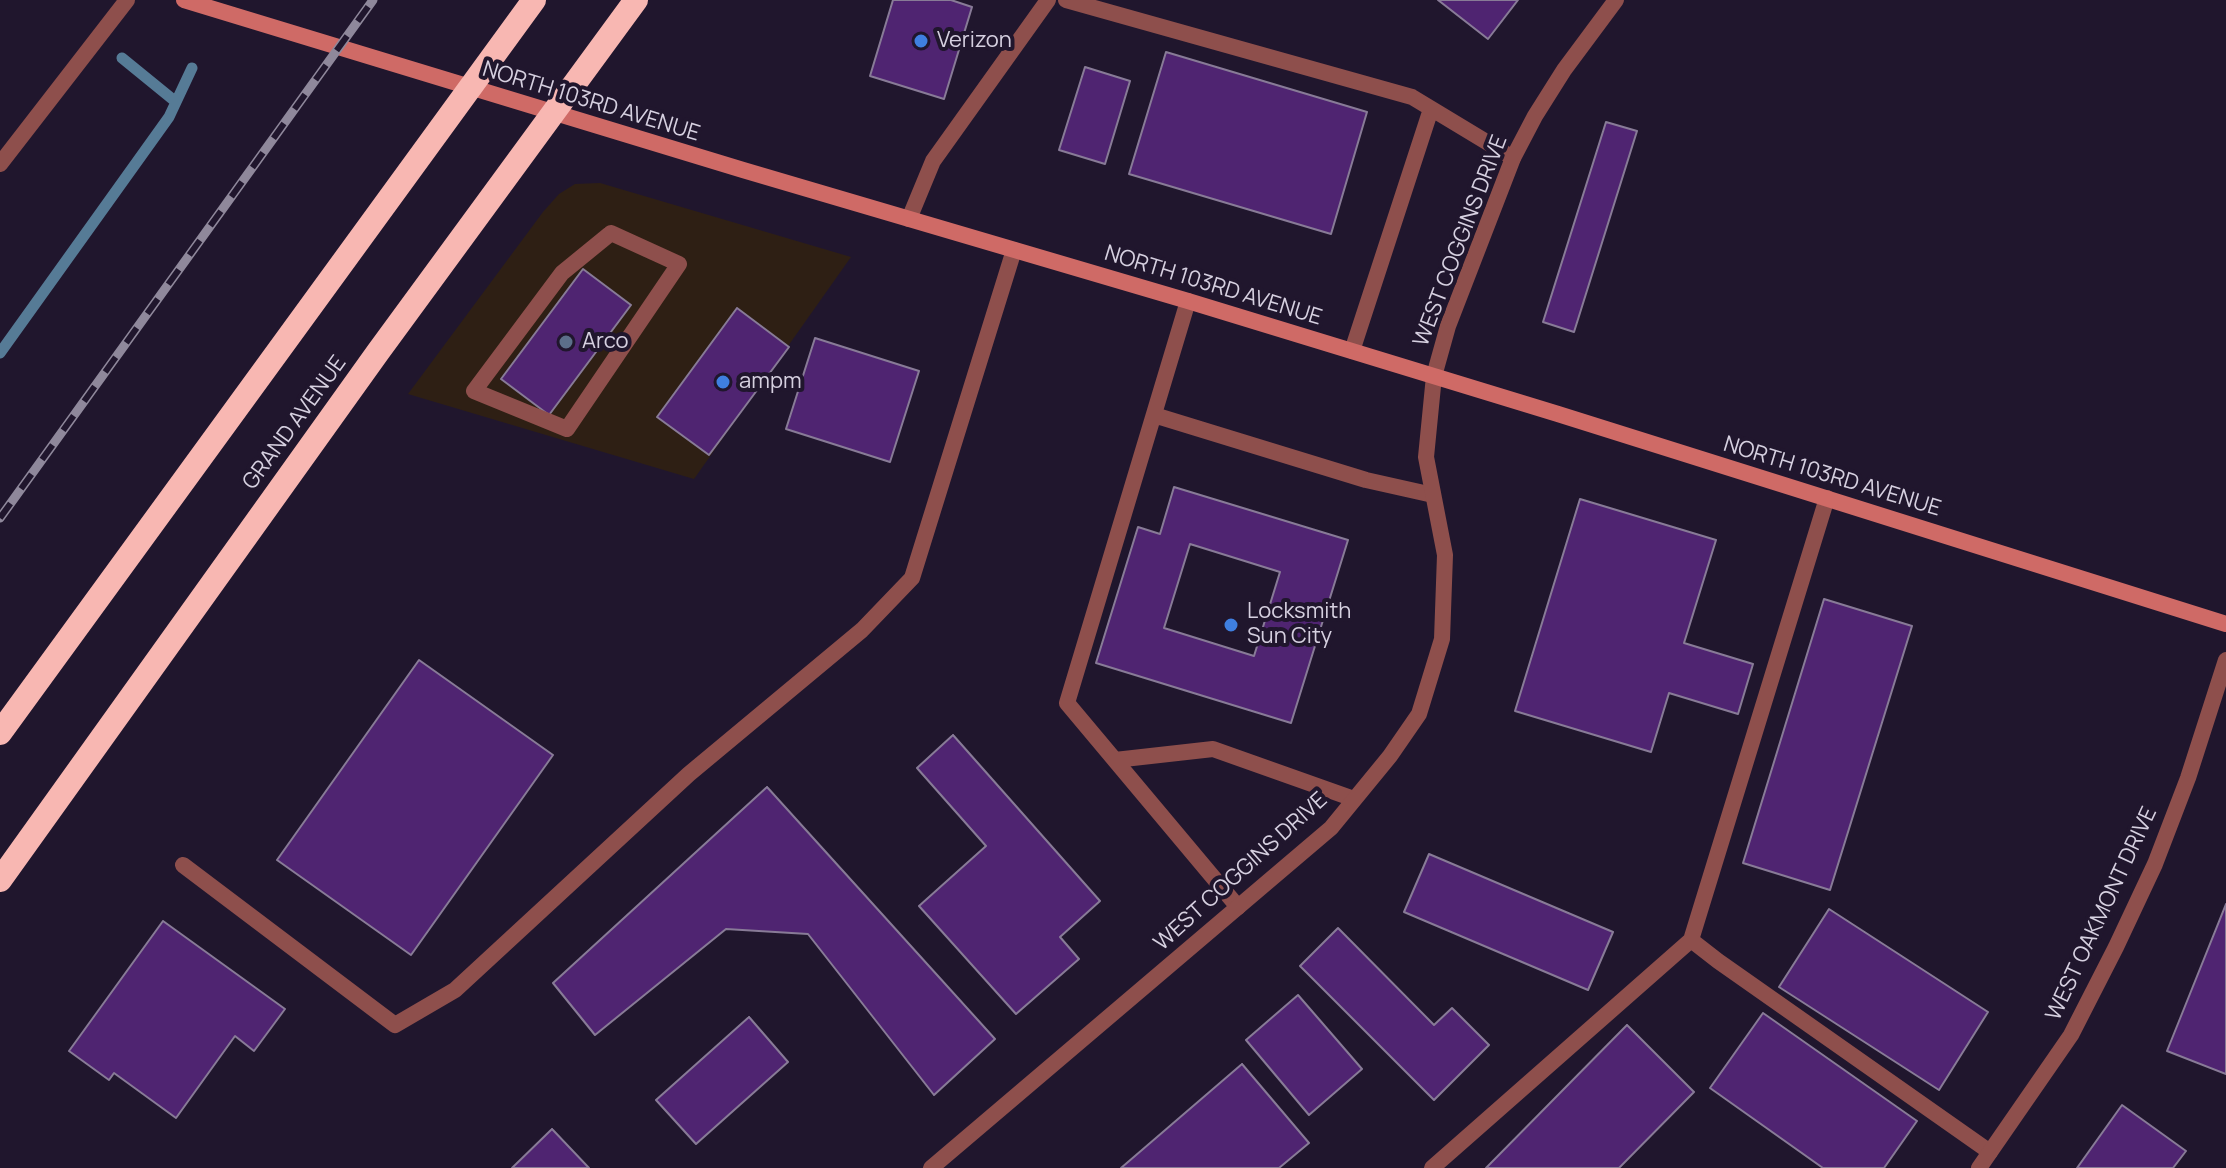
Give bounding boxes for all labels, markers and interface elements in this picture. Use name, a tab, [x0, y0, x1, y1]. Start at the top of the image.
place label: Verizon	[937, 28, 1012, 54]
marker: Verizon	[912, 32, 930, 50]
street label: NORTH 103RD AVENUE	[479, 56, 703, 148]
street label: WEST COGGINS DRIVE	[1409, 132, 1513, 350]
street label: NORTH 103RD AVENUE	[1101, 240, 1325, 332]
place label: Arco	[582, 329, 629, 355]
marker: Arco	[557, 333, 575, 351]
street label: GRAND AVENUE	[238, 351, 352, 495]
place label: ampm	[739, 369, 802, 395]
marker: ampm	[714, 373, 732, 391]
street label: NORTH 103RD AVENUE	[1720, 431, 1944, 523]
place label: Locksmith Sun City	[1247, 599, 1351, 650]
marker: Locksmith Sun City	[1222, 616, 1240, 634]
street label: WEST COGGINS DRIVE	[1149, 787, 1333, 957]
street label: WEST OAKMONT DRIVE	[2041, 803, 2163, 1025]

